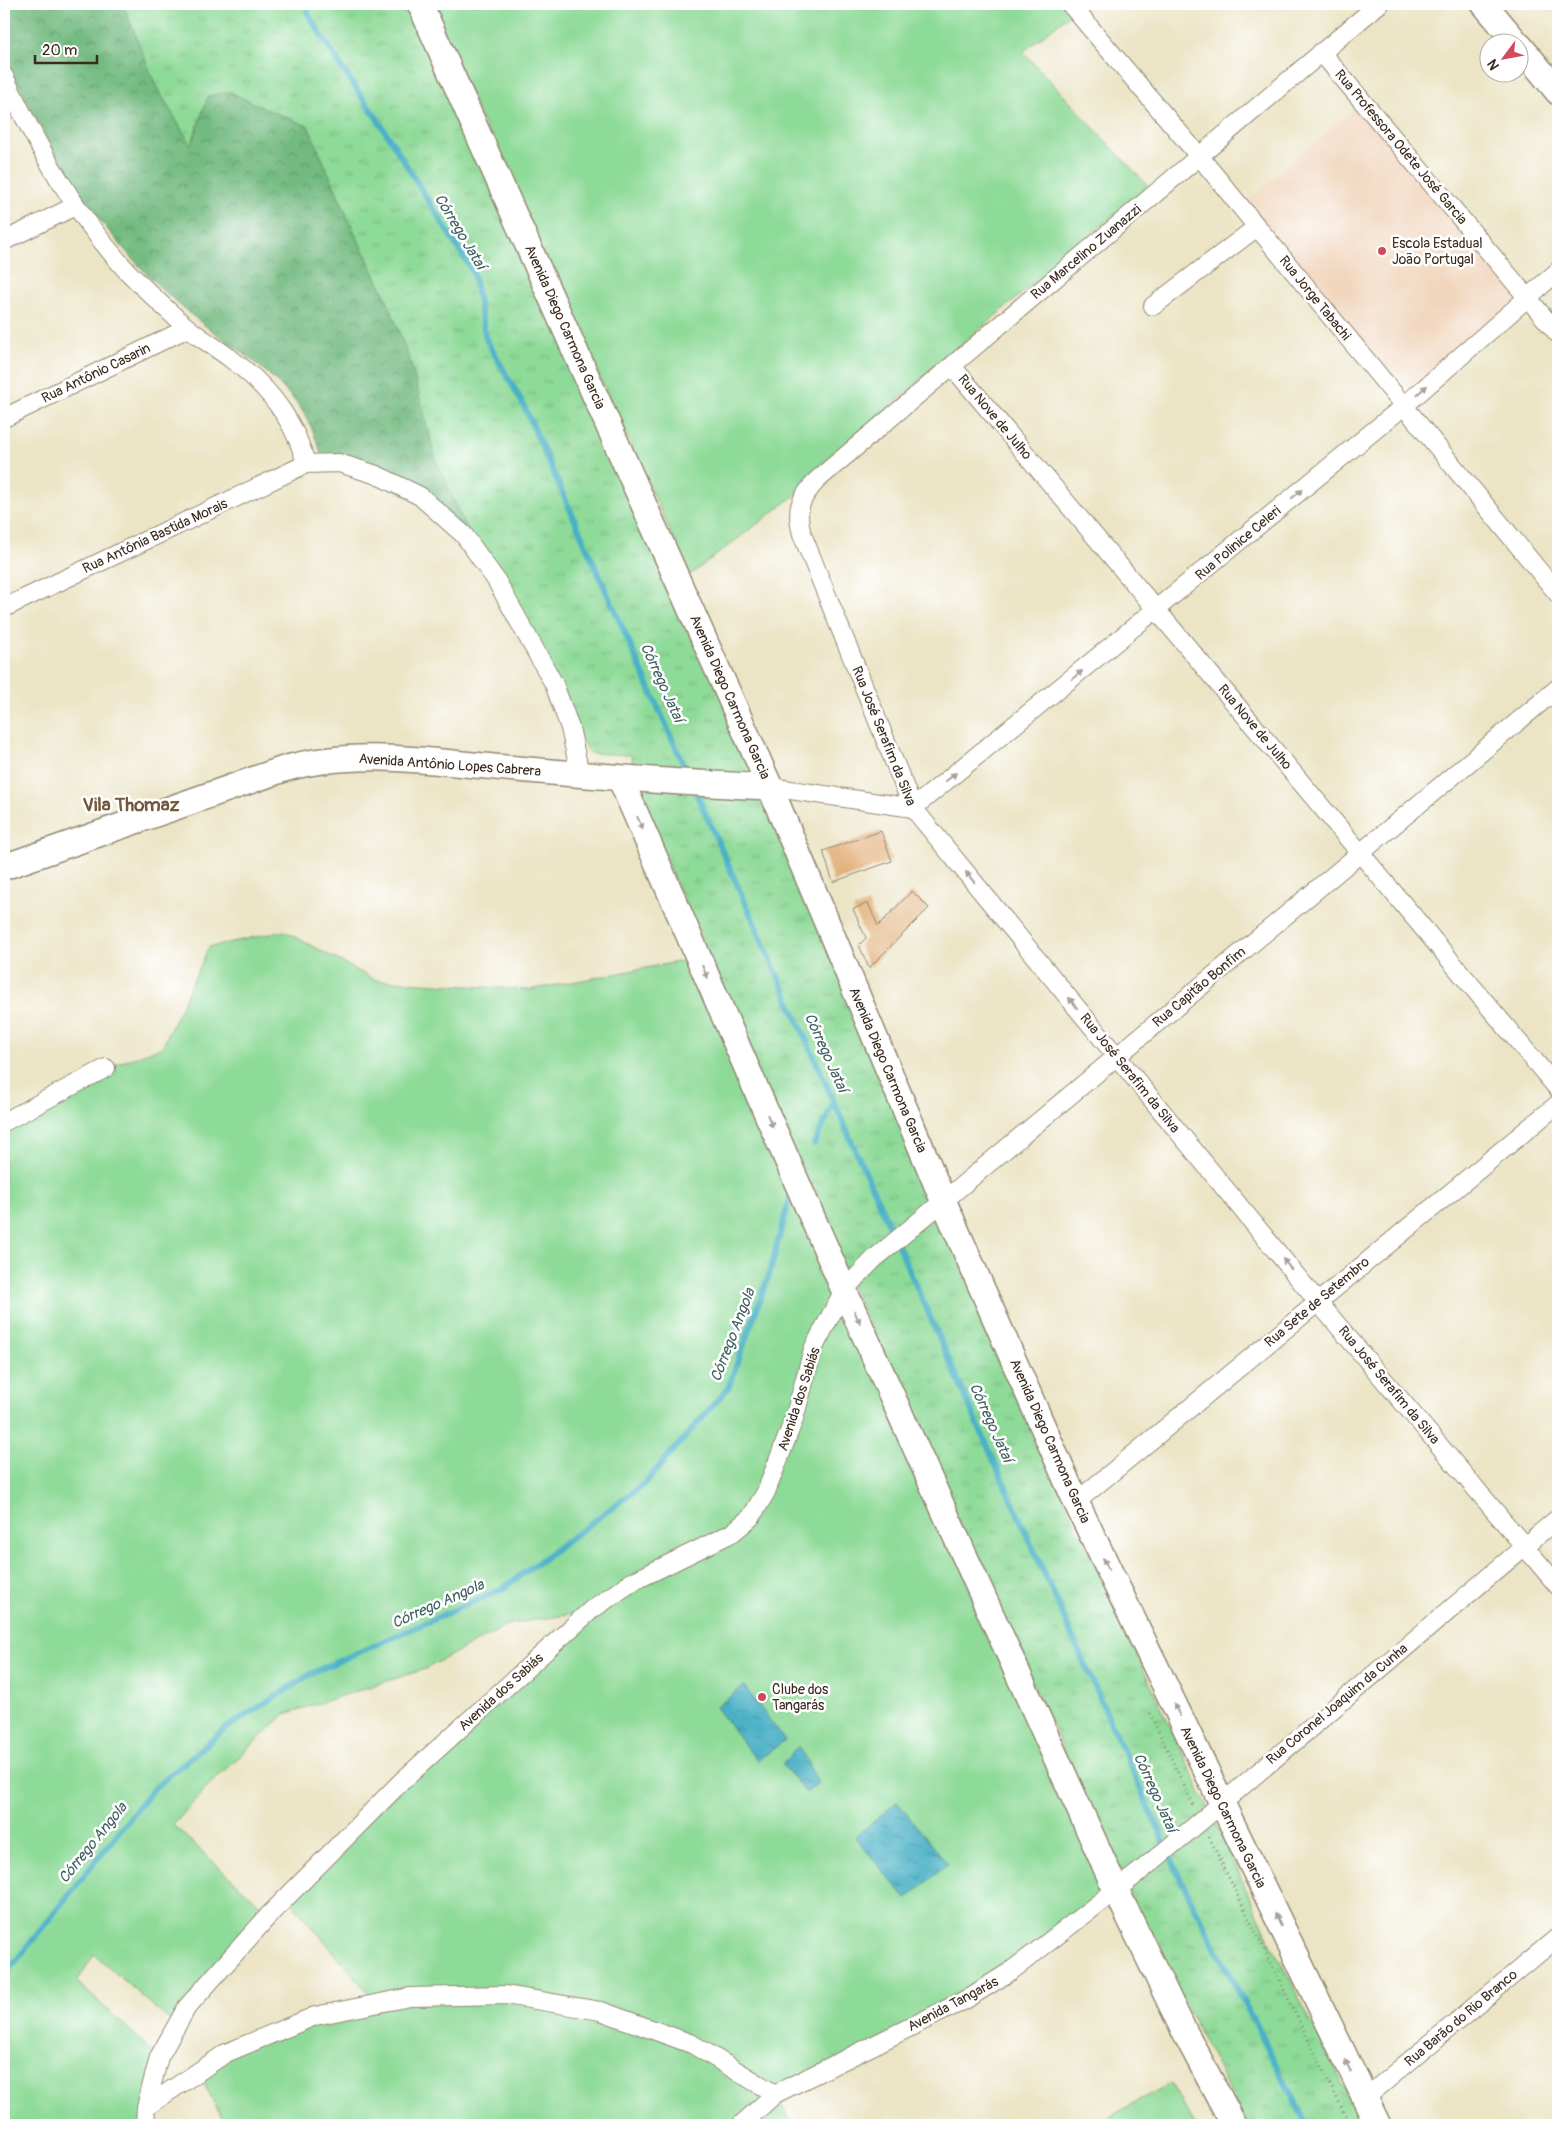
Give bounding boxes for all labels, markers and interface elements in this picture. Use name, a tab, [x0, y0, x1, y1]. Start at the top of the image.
scale bar	[35, 32, 98, 64]
north arrow	[1480, 32, 1530, 82]
text: 20 m	[42, 41, 77, 60]
text: N	[1484, 56, 1503, 73]
street label: Rua Professora Odete José Garcia	[1331, 66, 1471, 228]
water label: Córrego Jataí	[430, 191, 491, 276]
street label: Rua Marcelino Zuanazzi	[1027, 201, 1145, 303]
place label: Escola Estadual João Portugal	[1392, 235, 1482, 268]
street label: Avenida Diego Carmona Garcia	[521, 242, 609, 412]
marker: Escola Estadual João Portugal	[1376, 245, 1388, 257]
street label: Rua Jorge Tabachi	[1276, 252, 1355, 344]
street label: Rua Antônio Casarin	[39, 339, 153, 407]
street label: Rua Nove de Julho	[954, 371, 1036, 463]
one-way arrow	[1416, 385, 1428, 396]
one-way arrow	[1290, 489, 1303, 500]
street label: Rua Antônia Bastida Morais	[80, 495, 231, 577]
street label: Rua Polinice Celeri	[1192, 502, 1285, 584]
street label: Avenida Diego Carmona Garcia	[686, 612, 774, 782]
water label: Córrego Jataí	[636, 640, 689, 728]
street label: Rua José Serafim da Silva	[848, 664, 920, 808]
one-way arrow	[1071, 670, 1083, 681]
street label: Rua Nove de Julho	[1214, 681, 1296, 773]
street label: Avenida Antônio Lopes Cabrera	[358, 750, 542, 780]
one-way arrow	[944, 772, 957, 783]
district label: Vila Thomaz	[83, 793, 180, 817]
one-way arrow	[636, 816, 644, 830]
one-way arrow	[964, 871, 975, 884]
street label: Rua Capitão Bonfim	[1149, 943, 1249, 1031]
one-way arrow	[701, 965, 709, 979]
street label: Avenida Diego Carmona Garcia	[845, 985, 931, 1155]
one-way arrow	[1068, 996, 1079, 1009]
water label: Córrego Jataí	[800, 1010, 853, 1098]
street label: Rua José Serafim da Silva	[1076, 1010, 1184, 1136]
one-way arrow	[766, 1114, 774, 1128]
street label: Rua Sete de Setembro	[1261, 1253, 1373, 1351]
one-way arrow	[1282, 1258, 1293, 1270]
water label: Córrego Angola	[706, 1285, 760, 1384]
one-way arrow	[853, 1310, 861, 1324]
street label: Rua José Serafim da Silva	[1335, 1322, 1443, 1448]
street label: Avenida dos Sabiás	[774, 1344, 824, 1453]
street label: Avenida Diego Carmona Garcia	[1006, 1356, 1094, 1526]
water label: Córrego Jataí	[965, 1380, 1018, 1468]
one-way arrow	[1102, 1557, 1110, 1571]
water label: Córrego Angola	[389, 1575, 488, 1633]
street label: Rua Coronel Joaquim da Cunha	[1263, 1640, 1411, 1768]
street label: Avenida dos Sabiás	[455, 1649, 547, 1735]
place label: Clube dos Tangarás	[772, 1681, 829, 1714]
marker: Clube dos Tangarás	[756, 1691, 768, 1703]
one-way arrow	[1173, 1703, 1181, 1717]
street label: Avenida Diego Carmona Garcia	[1176, 1723, 1270, 1891]
water label: Córrego Jataí	[1129, 1750, 1182, 1838]
water label: Córrego Angola	[55, 1798, 132, 1887]
one-way arrow	[1274, 1913, 1282, 1927]
street label: Rua Barão do Rio Branco	[1401, 1966, 1521, 2070]
street label: Avenida Tangarás	[905, 1973, 1002, 2035]
one-way arrow	[1344, 2059, 1352, 2073]

